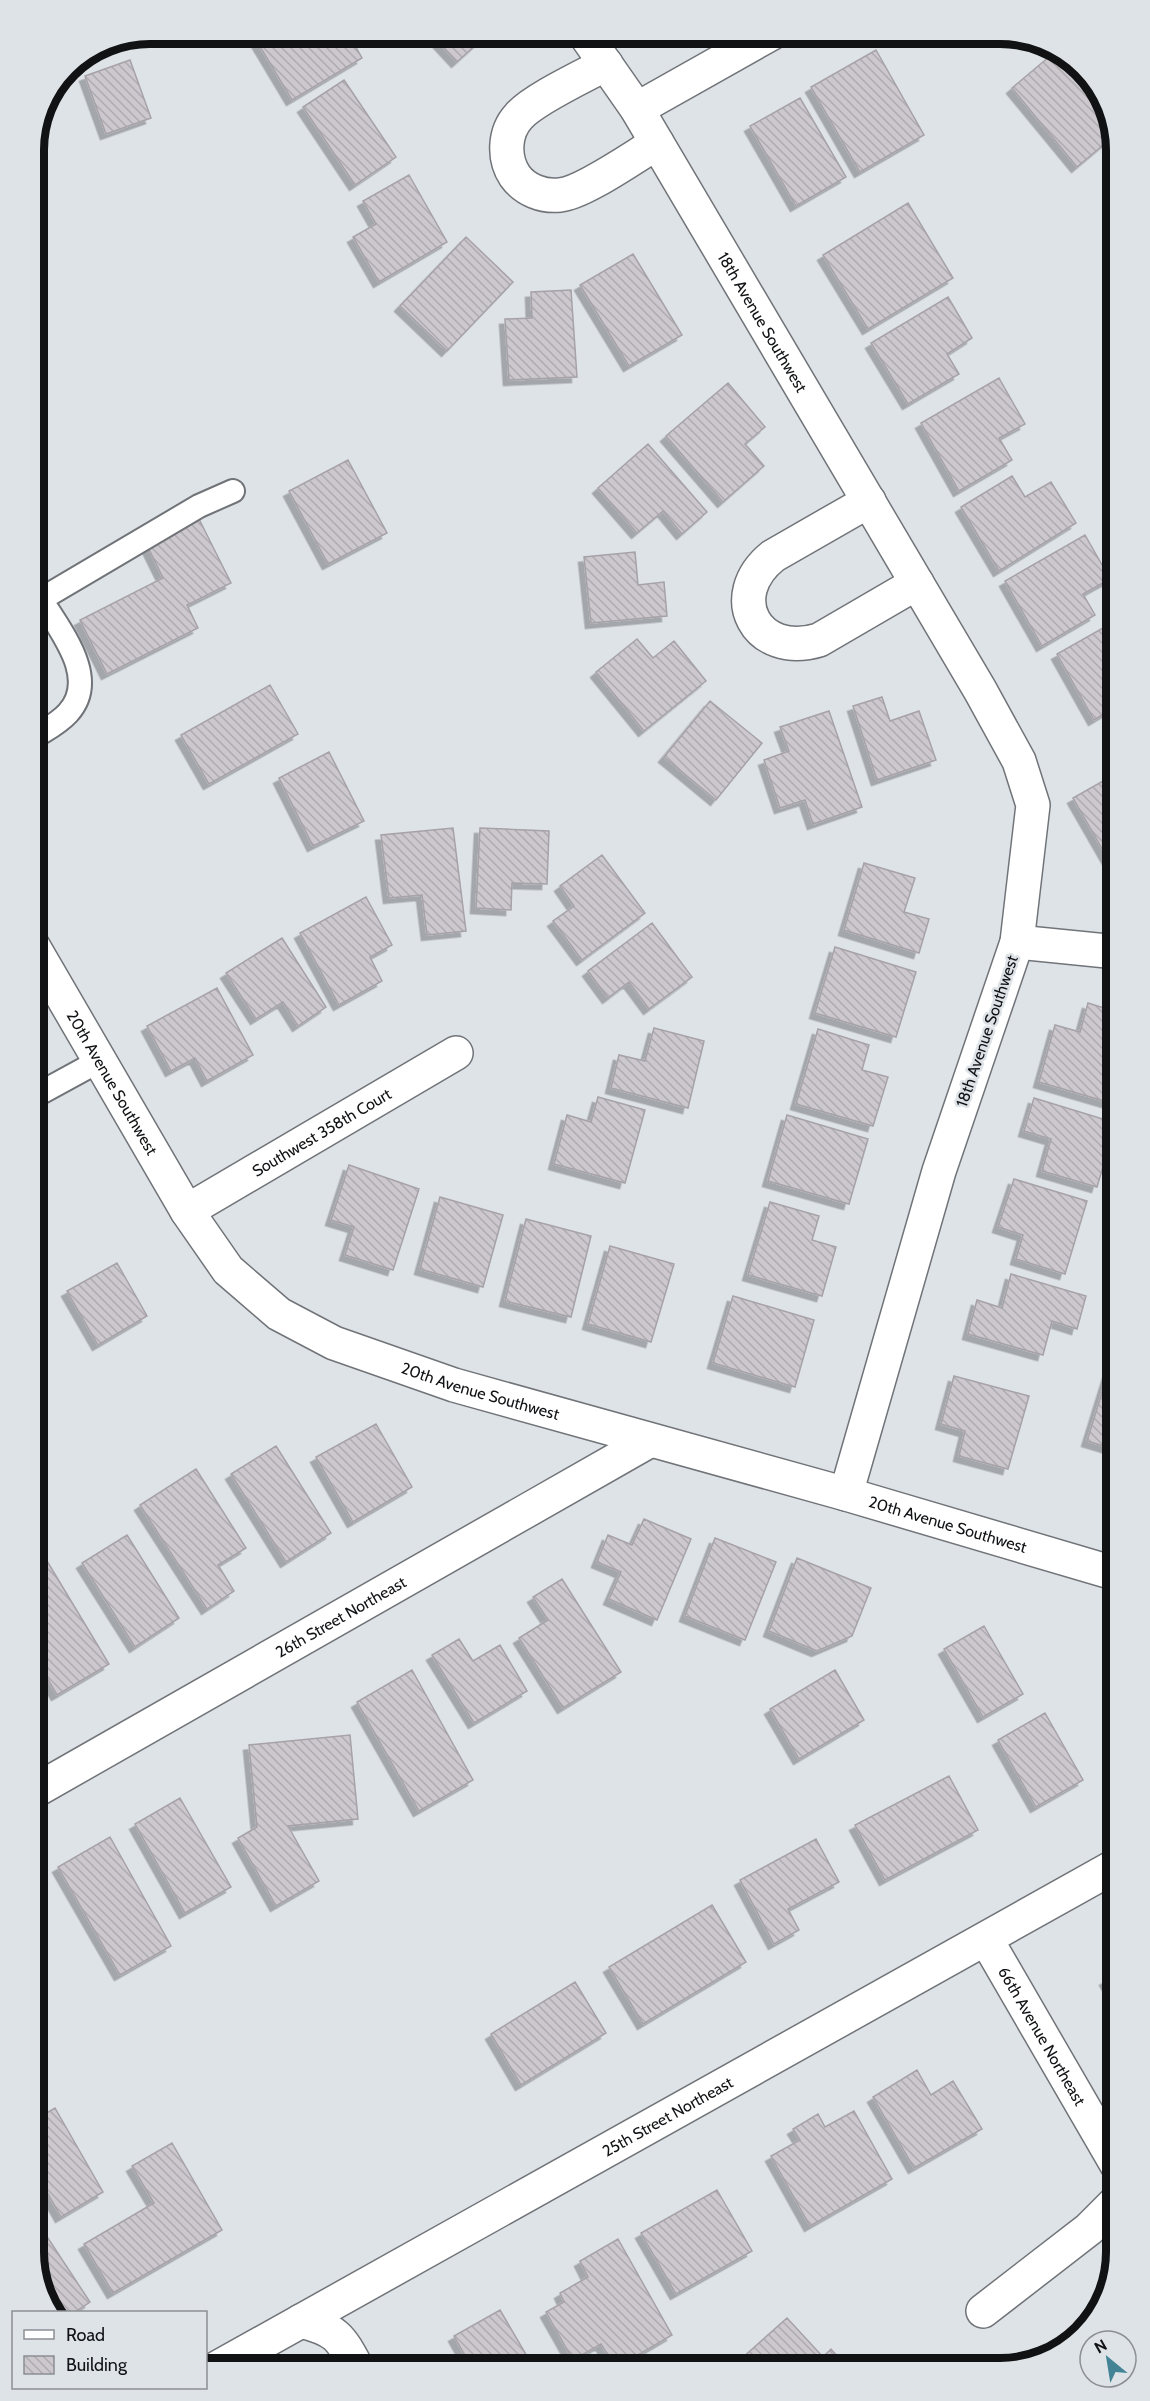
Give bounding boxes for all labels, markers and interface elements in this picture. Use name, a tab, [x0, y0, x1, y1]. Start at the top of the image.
street label: 18th Avenue Southwest	[714, 249, 812, 396]
street label: 18th Avenue Southwest	[952, 952, 1022, 1109]
street label: 20th Avenue Southwest	[63, 1007, 162, 1159]
street label: Southwest 358th Court	[249, 1084, 395, 1180]
street label: 20th Avenue Southwest	[399, 1358, 562, 1423]
street label: 20th Avenue Southwest	[866, 1492, 1030, 1557]
street label: 26th Street Northeast	[272, 1572, 410, 1661]
street label: 66th Avenue Northeast	[995, 1963, 1090, 2109]
street label: 25th Street Northeast	[599, 2072, 737, 2160]
legend	[12, 2311, 207, 2389]
text: Road	[66, 2324, 105, 2346]
north arrow	[1078, 2329, 1138, 2389]
text: N	[1091, 2335, 1110, 2357]
text: Building	[66, 2354, 128, 2376]

